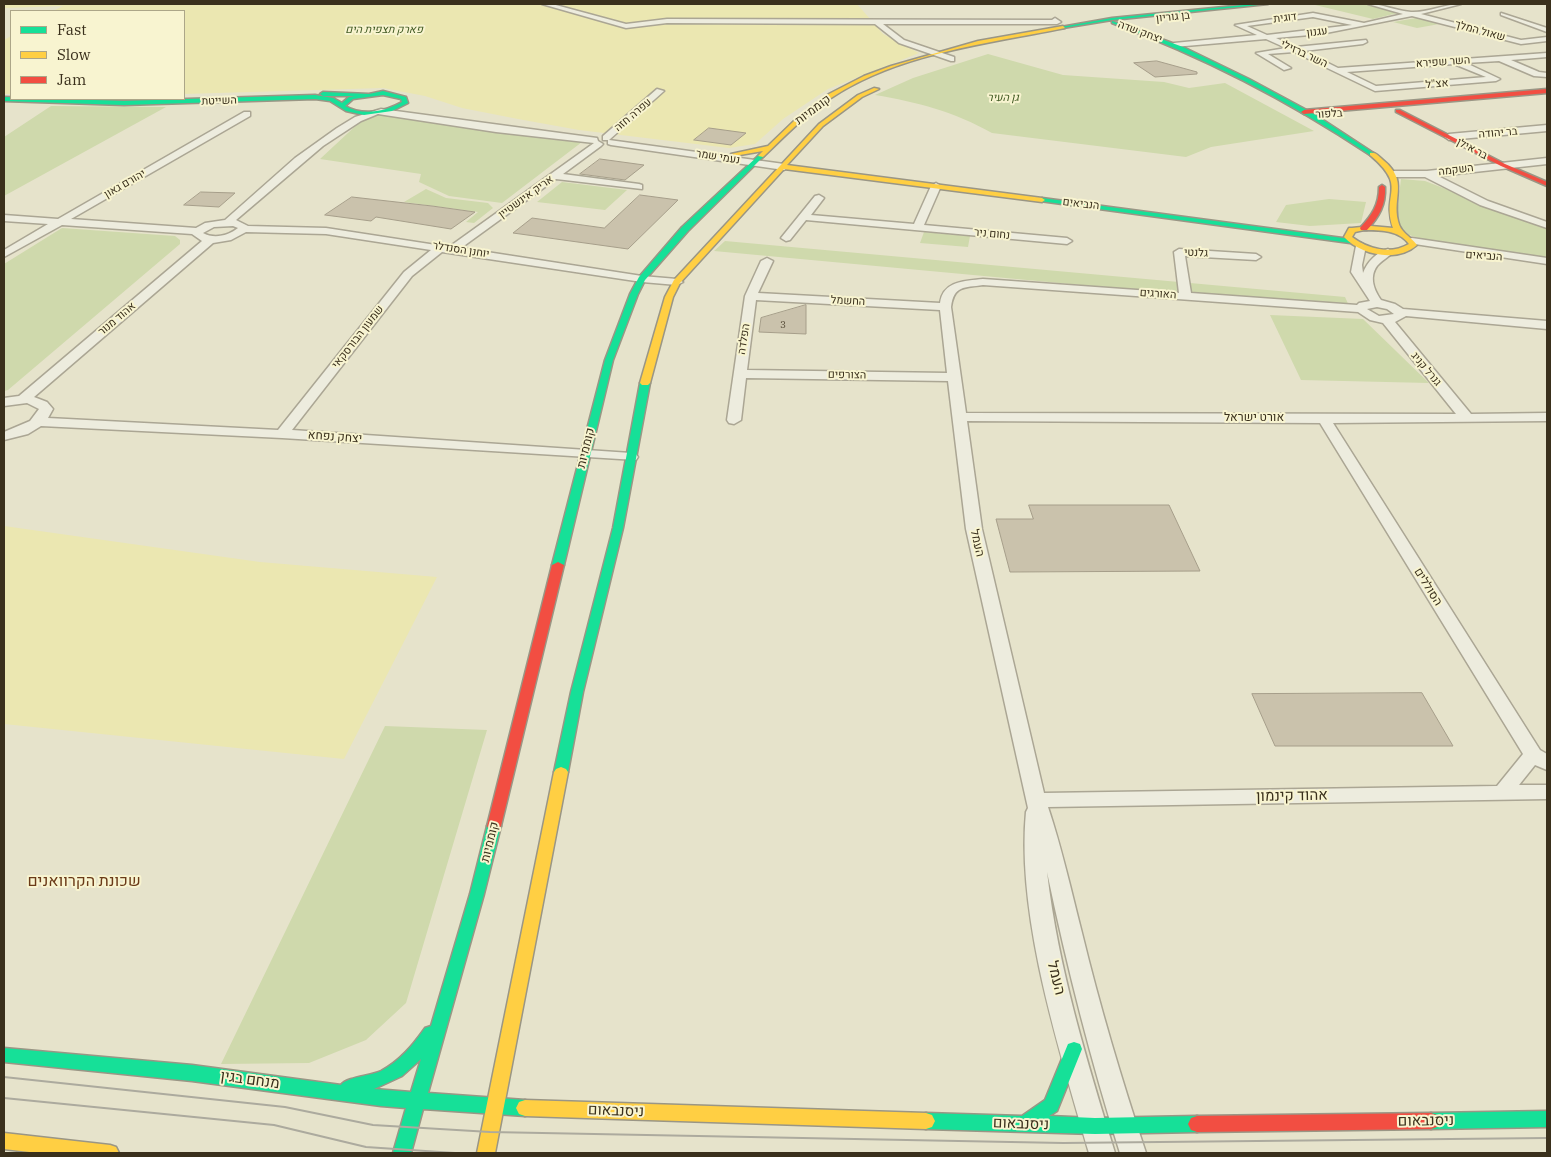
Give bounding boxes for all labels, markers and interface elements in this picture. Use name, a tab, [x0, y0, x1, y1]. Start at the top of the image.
street label: בן גוריון	[1155, 9, 1191, 25]
legend	[10, 10, 185, 100]
street label: דוגית	[1273, 10, 1297, 26]
street label: יצחק שדה	[1116, 18, 1164, 46]
street label: שאול המלך	[1453, 18, 1507, 44]
text: Fast	[57, 20, 87, 39]
park label: פארק תצפית הים	[345, 23, 423, 37]
street label: עגנון	[1306, 24, 1328, 40]
street label: השר ברזילי	[1278, 37, 1330, 71]
text: Slow	[57, 45, 90, 64]
street label: השר שפירא	[1415, 54, 1471, 70]
text: Jam	[57, 70, 86, 89]
street label: אצ"ל	[1425, 76, 1449, 92]
park label: גן העיר	[987, 91, 1019, 105]
street label: קוממיות	[792, 92, 834, 128]
street label: השייטת	[201, 94, 237, 108]
street label: עפרה חזה	[612, 96, 654, 134]
street label: בלפור	[1315, 106, 1343, 122]
street label: בר יהודה	[1478, 125, 1518, 141]
street label: בר אילן	[1454, 136, 1490, 162]
street label: נעמי שמר	[695, 147, 741, 167]
street label: השקמה	[1438, 161, 1474, 179]
street label: יהורם גאון	[102, 167, 148, 201]
street label: אריק אינשטיין	[496, 173, 556, 221]
street label: הנביאים	[1062, 195, 1100, 213]
street label: נחום ניר	[973, 226, 1011, 242]
street label: יוחנן הסנדלר	[432, 239, 490, 261]
street label: גלנטי	[1184, 246, 1208, 260]
street label: הנביאים	[1465, 248, 1503, 264]
street label: האורגים	[1139, 286, 1177, 302]
street label: החשמל	[830, 294, 866, 308]
street label: אהוד מנור	[96, 300, 138, 338]
street label: שמעון הבורסקאי	[329, 303, 387, 371]
house number: 3	[780, 319, 786, 331]
street label: הפלדה	[735, 323, 753, 355]
street label: גנרל קניג	[1408, 349, 1444, 389]
street label: הצורפים	[828, 368, 866, 382]
street label: אורט ישראל	[1224, 411, 1284, 425]
street label: קוממיות	[574, 426, 598, 470]
street label: יצחק נפחא	[307, 428, 363, 446]
street label: העמל	[967, 528, 987, 558]
street label: הסוללים	[1411, 565, 1445, 609]
street label: אהוד קינמון	[1256, 786, 1328, 806]
street label: קוממיות	[478, 820, 502, 864]
district label: שכונת הקרוואנים	[27, 871, 141, 891]
street label: העמל	[1043, 959, 1069, 997]
street label: מנחם בגין	[219, 1067, 281, 1093]
street label: ניסנבאום	[587, 1101, 645, 1121]
street label: ניסנבאום	[1398, 1112, 1454, 1130]
street label: ניסנבאום	[992, 1114, 1050, 1134]

